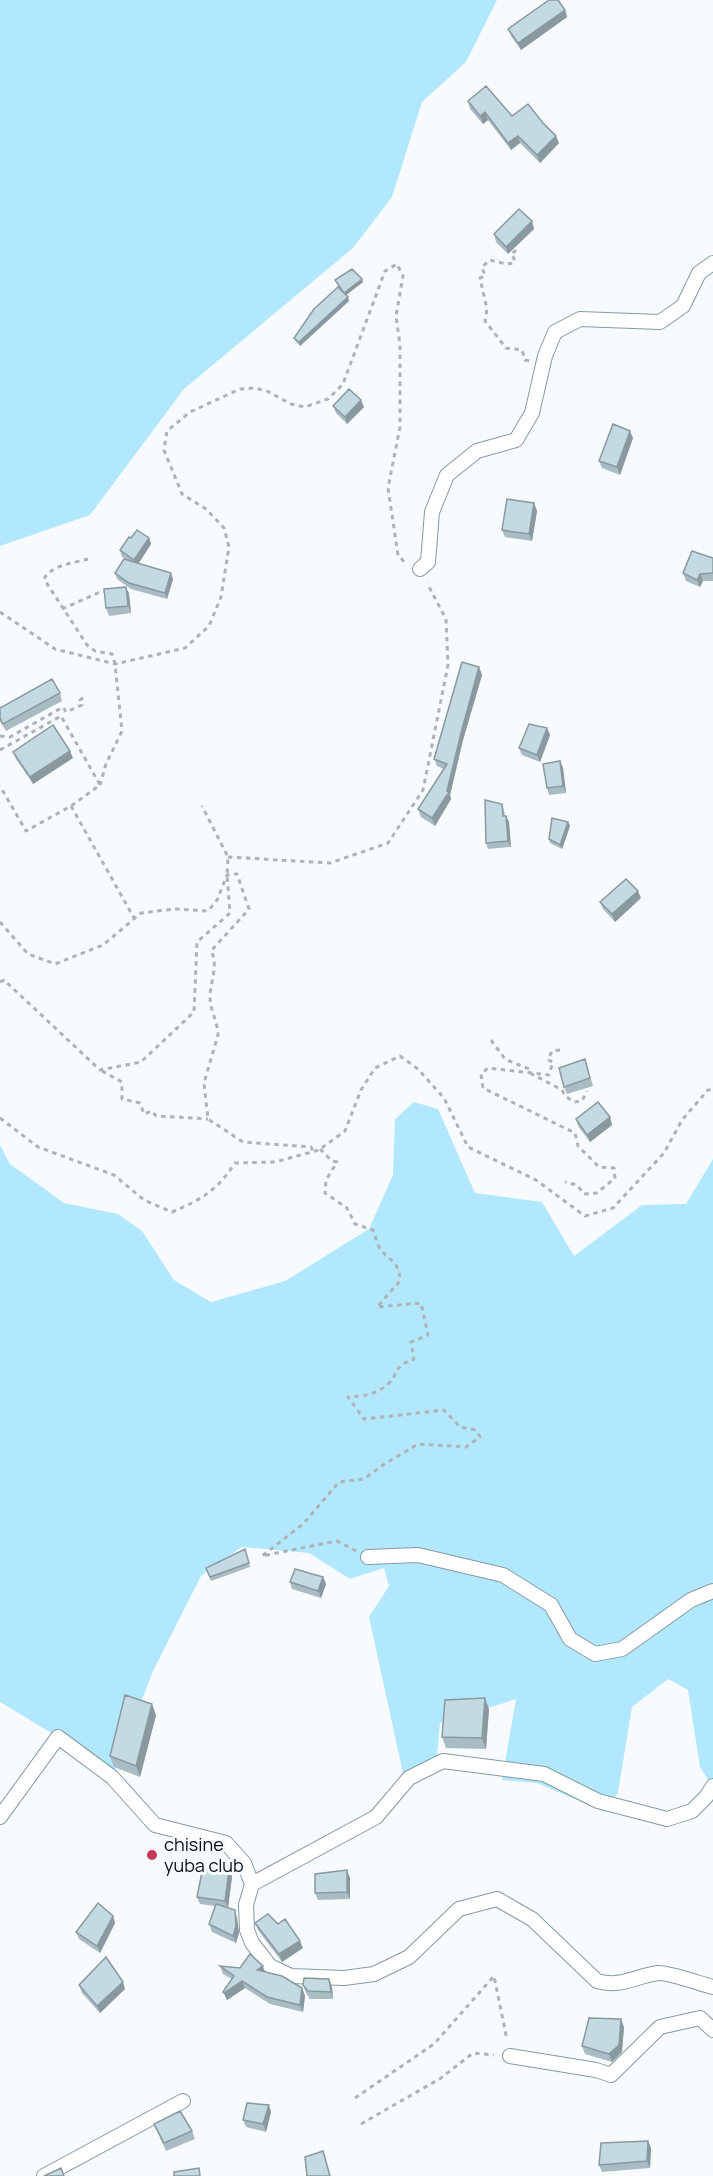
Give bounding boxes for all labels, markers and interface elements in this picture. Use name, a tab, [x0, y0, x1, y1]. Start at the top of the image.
place label: chisine yuba club	[164, 1832, 244, 1877]
marker: chisine yuba club	[145, 1848, 159, 1862]

